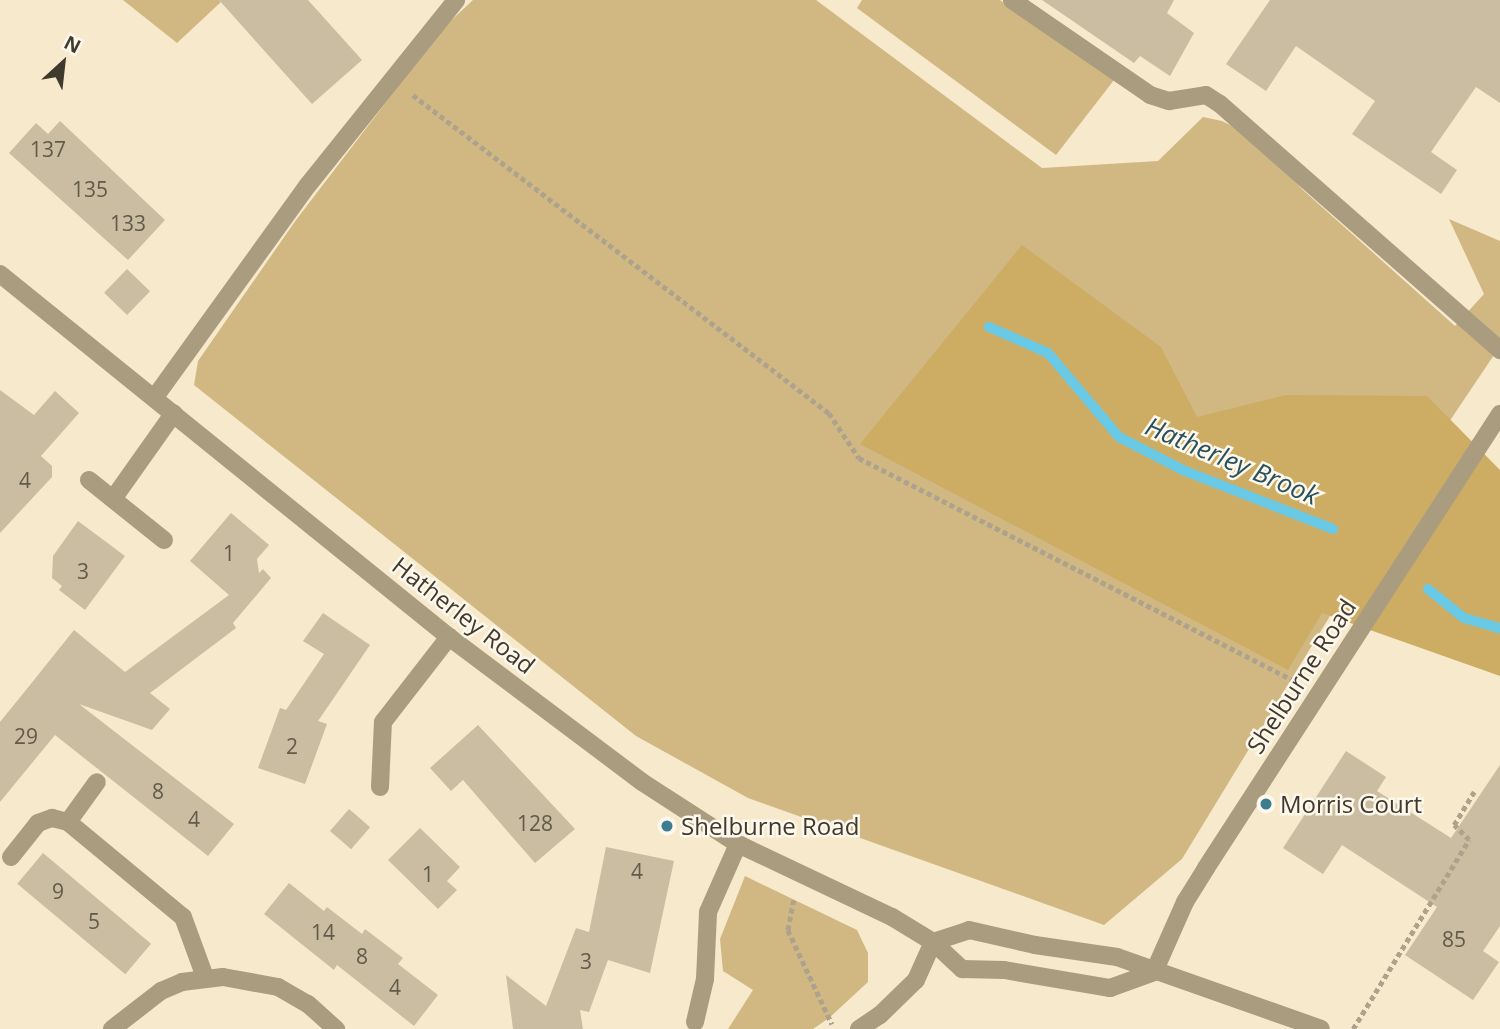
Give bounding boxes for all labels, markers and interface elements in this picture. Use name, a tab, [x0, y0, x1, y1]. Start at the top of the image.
north arrow	[28, 28, 98, 98]
text: N	[60, 29, 85, 59]
house number: 137	[30, 136, 66, 162]
house number: 135	[72, 176, 108, 202]
house number: 133	[110, 210, 146, 236]
water label: Hatherley Brook	[1141, 410, 1323, 512]
house number: 4	[19, 467, 31, 493]
house number: 1	[223, 540, 235, 566]
street label: Hatherley Road	[387, 551, 541, 679]
house number: 3	[77, 558, 89, 584]
street label: Shelburne Road	[1240, 593, 1362, 759]
house number: 29	[14, 723, 38, 749]
house number: 2	[286, 733, 298, 759]
house number: 8	[152, 778, 164, 804]
place label: Morris Court	[1280, 790, 1422, 818]
marker: Morris Court	[1258, 796, 1274, 812]
house number: 4	[188, 806, 200, 832]
house number: 128	[517, 810, 553, 836]
place label: Shelburne Road	[681, 812, 859, 840]
marker: Shelburne Road	[659, 818, 675, 834]
house number: 4	[631, 858, 643, 884]
house number: 1	[422, 861, 434, 887]
house number: 9	[52, 878, 64, 904]
house number: 5	[88, 908, 100, 934]
house number: 14	[311, 919, 335, 945]
house number: 85	[1442, 926, 1466, 952]
house number: 8	[356, 943, 368, 969]
house number: 3	[580, 948, 592, 974]
house number: 4	[389, 974, 401, 1000]

